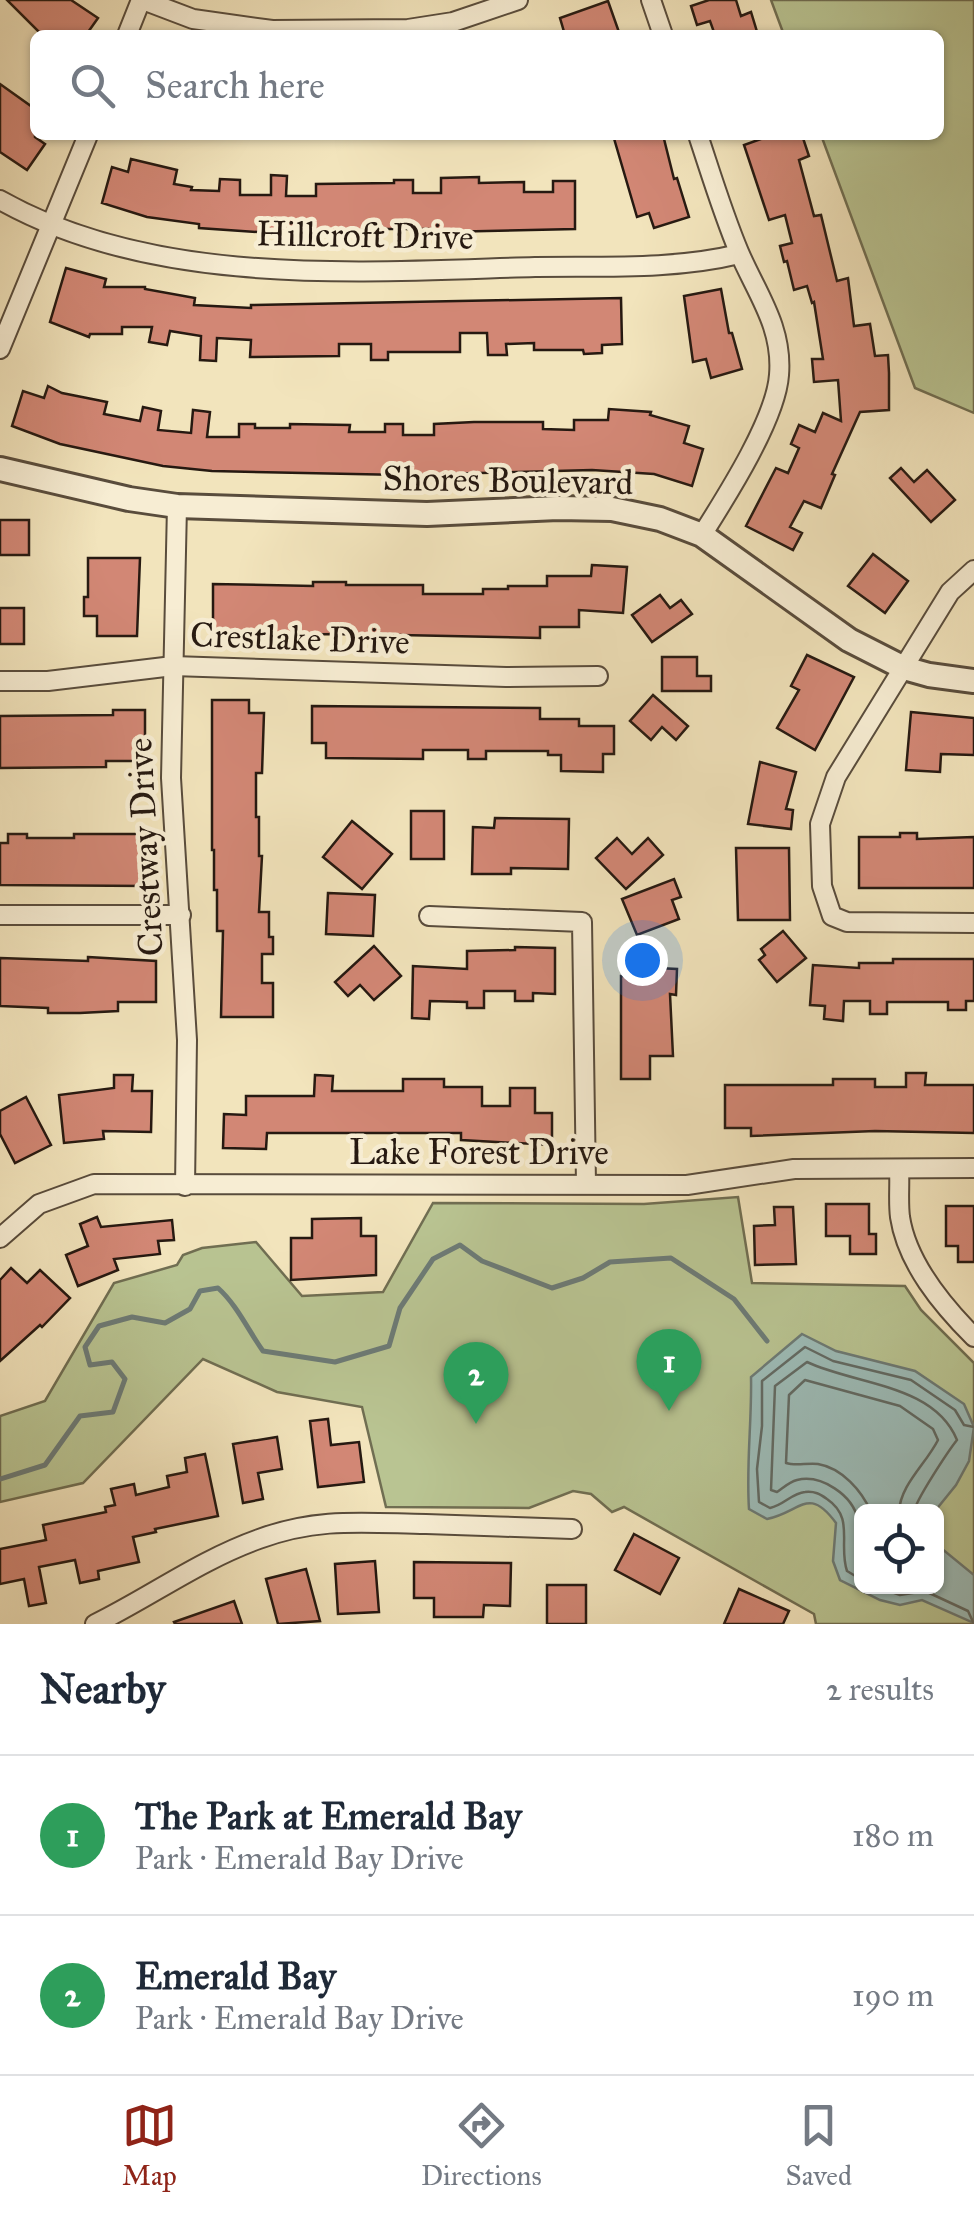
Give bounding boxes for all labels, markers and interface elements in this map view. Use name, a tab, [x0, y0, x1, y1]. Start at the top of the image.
search box	[30, 30, 944, 140]
icon: search	[65, 58, 120, 113]
text: Search here	[145, 62, 325, 108]
street label: Hillcroft Drive	[256, 212, 474, 259]
street label: Shores Boulevard	[382, 457, 634, 504]
street label: Crestlake Drive	[189, 613, 411, 664]
street label: Crestway Drive	[118, 737, 173, 957]
your location	[617, 935, 668, 986]
street label: Lake Forest Drive	[349, 1131, 609, 1174]
pin: 1	[636, 1328, 702, 1411]
pin: 2	[444, 1342, 508, 1424]
map controls	[854, 1504, 944, 1594]
button: locate	[854, 1504, 944, 1594]
text: Nearby	[40, 1663, 165, 1715]
text: 2 results	[826, 1670, 934, 1709]
text: The Park at Emerald Bay	[135, 1793, 522, 1839]
text: 1	[66, 1816, 79, 1855]
text: 180 m	[852, 1816, 934, 1855]
text: Park · Emerald Bay Drive	[135, 1839, 464, 1878]
text: Emerald Bay	[135, 1953, 336, 1999]
text: 2	[65, 1976, 80, 2015]
text: 190 m	[852, 1976, 934, 2015]
text: Park · Emerald Bay Drive	[135, 1999, 464, 2038]
tab: Map	[122, 2098, 177, 2193]
tab: Directions	[421, 2098, 542, 2193]
tab: Saved	[786, 2098, 852, 2193]

